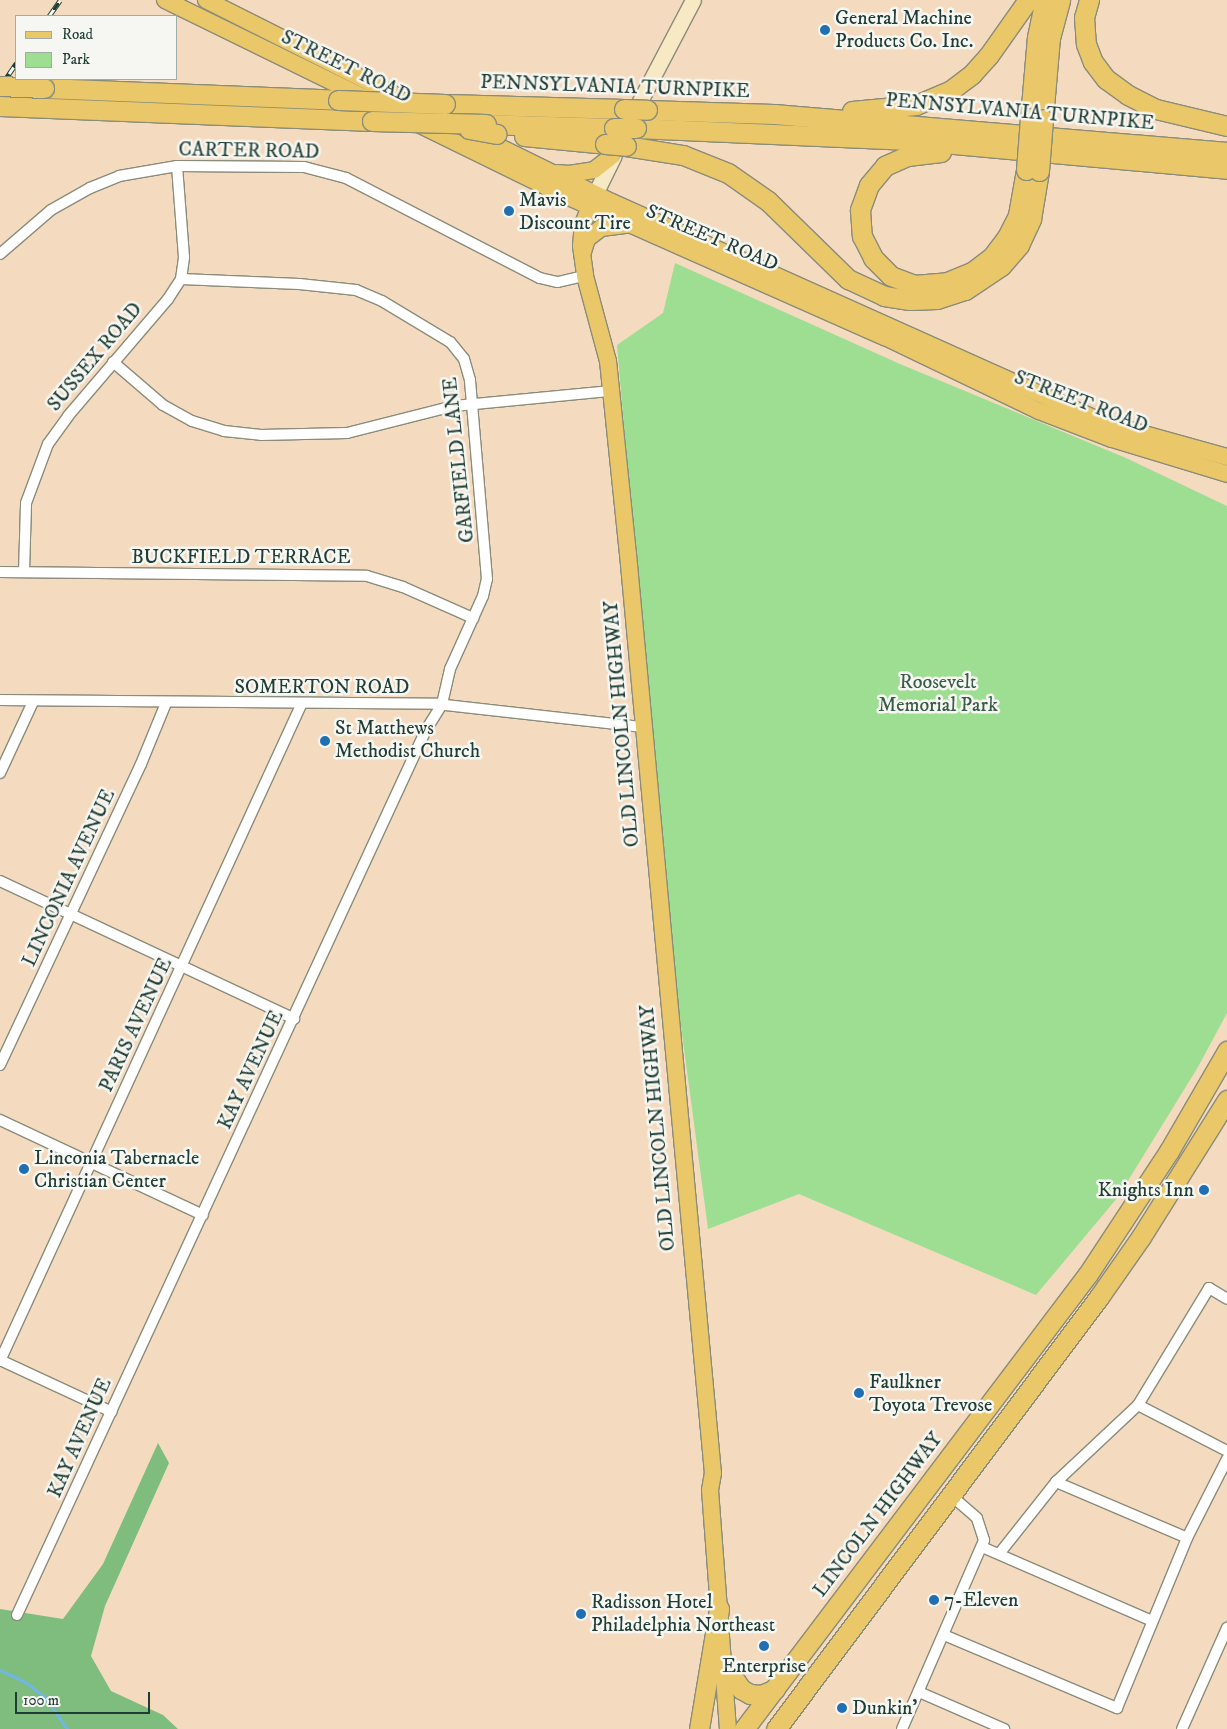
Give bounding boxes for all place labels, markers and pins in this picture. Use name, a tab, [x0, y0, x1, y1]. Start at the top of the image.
place label: General Machine Products Co. Inc.	[835, 6, 973, 53]
marker: General Machine Products Co. Inc.	[819, 24, 831, 36]
place label: Mavis Discount Tire	[519, 188, 631, 235]
marker: Mavis Discount Tire	[503, 205, 515, 217]
place label: St Matthews Methodist Church	[335, 717, 480, 764]
marker: St Matthews Methodist Church	[319, 735, 331, 747]
place label: Linconia Tabernacle Christian Center	[34, 1146, 199, 1193]
marker: Linconia Tabernacle Christian Center	[18, 1163, 30, 1175]
place label: Knights Inn	[1098, 1178, 1194, 1202]
marker: Knights Inn	[1198, 1184, 1210, 1196]
place label: Faulkner Toyota Trevose	[869, 1370, 992, 1417]
marker: Faulkner Toyota Trevose	[853, 1387, 865, 1399]
place label: 7-Eleven	[944, 1588, 1019, 1612]
place label: Radisson Hotel Philadelphia Northeast	[591, 1590, 775, 1637]
marker: 7-Eleven	[928, 1594, 940, 1606]
marker: Radisson Hotel Philadelphia Northeast	[575, 1608, 587, 1620]
marker: Enterprise	[758, 1640, 770, 1652]
place label: Enterprise	[722, 1654, 806, 1678]
place label: Dunkin'	[852, 1696, 917, 1720]
marker: Dunkin'	[836, 1702, 848, 1714]

